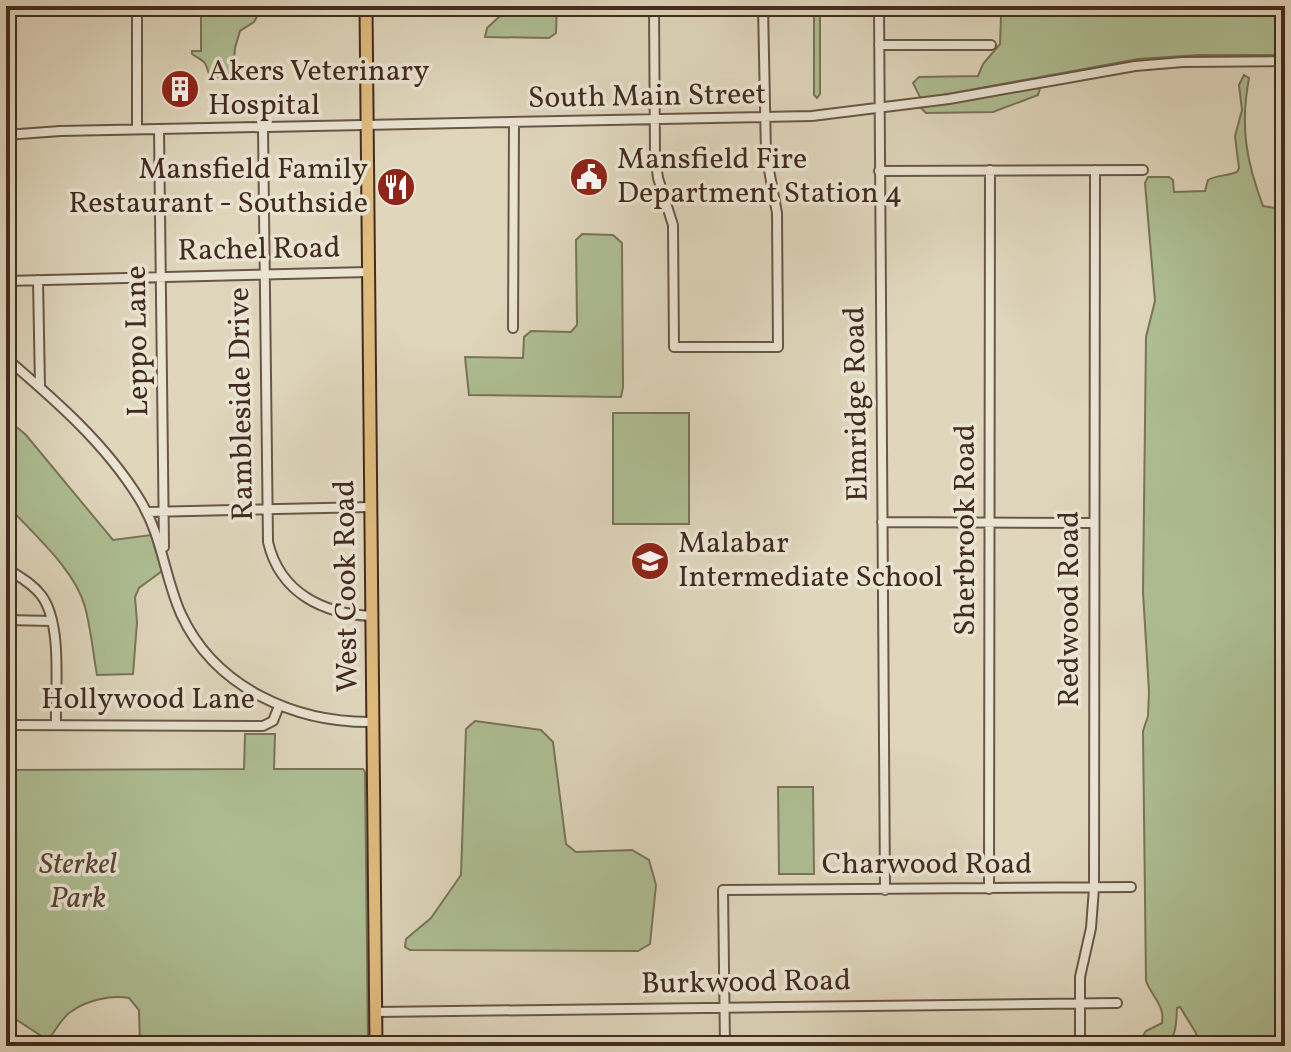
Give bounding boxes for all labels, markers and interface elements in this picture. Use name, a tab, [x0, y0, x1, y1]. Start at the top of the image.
place label: Akers Veterinary Hospital	[208, 51, 429, 127]
building icon: Akers Veterinary Hospital	[159, 68, 201, 110]
street label: South Main Street	[528, 74, 766, 120]
place label: Mansfield Fire Department Station 4	[617, 139, 902, 215]
place label: Mansfield Family Restaurant - Southside	[68, 149, 368, 225]
public building icon: Mansfield Fire Department Station 4	[568, 156, 610, 198]
restaurant icon: Mansfield Family Restaurant - Southside	[375, 166, 417, 208]
street label: Rachel Road	[177, 228, 341, 272]
street label: Leppo Lane	[116, 265, 160, 417]
street label: Rambleside Drive	[219, 287, 265, 521]
street label: Elmridge Road	[834, 306, 880, 502]
street label: Sherbrook Road	[945, 424, 987, 636]
street label: West Cook Road	[324, 479, 370, 693]
street label: Redwood Road	[1049, 511, 1091, 707]
place label: Malabar Intermediate School	[678, 523, 943, 599]
school or university icon: Malabar Intermediate School	[629, 540, 671, 582]
street label: Hollywood Lane	[41, 679, 255, 721]
park label: Sterkel Park	[39, 844, 117, 920]
street label: Charwood Road	[822, 844, 1032, 886]
street label: Burkwood Road	[641, 960, 851, 1006]

